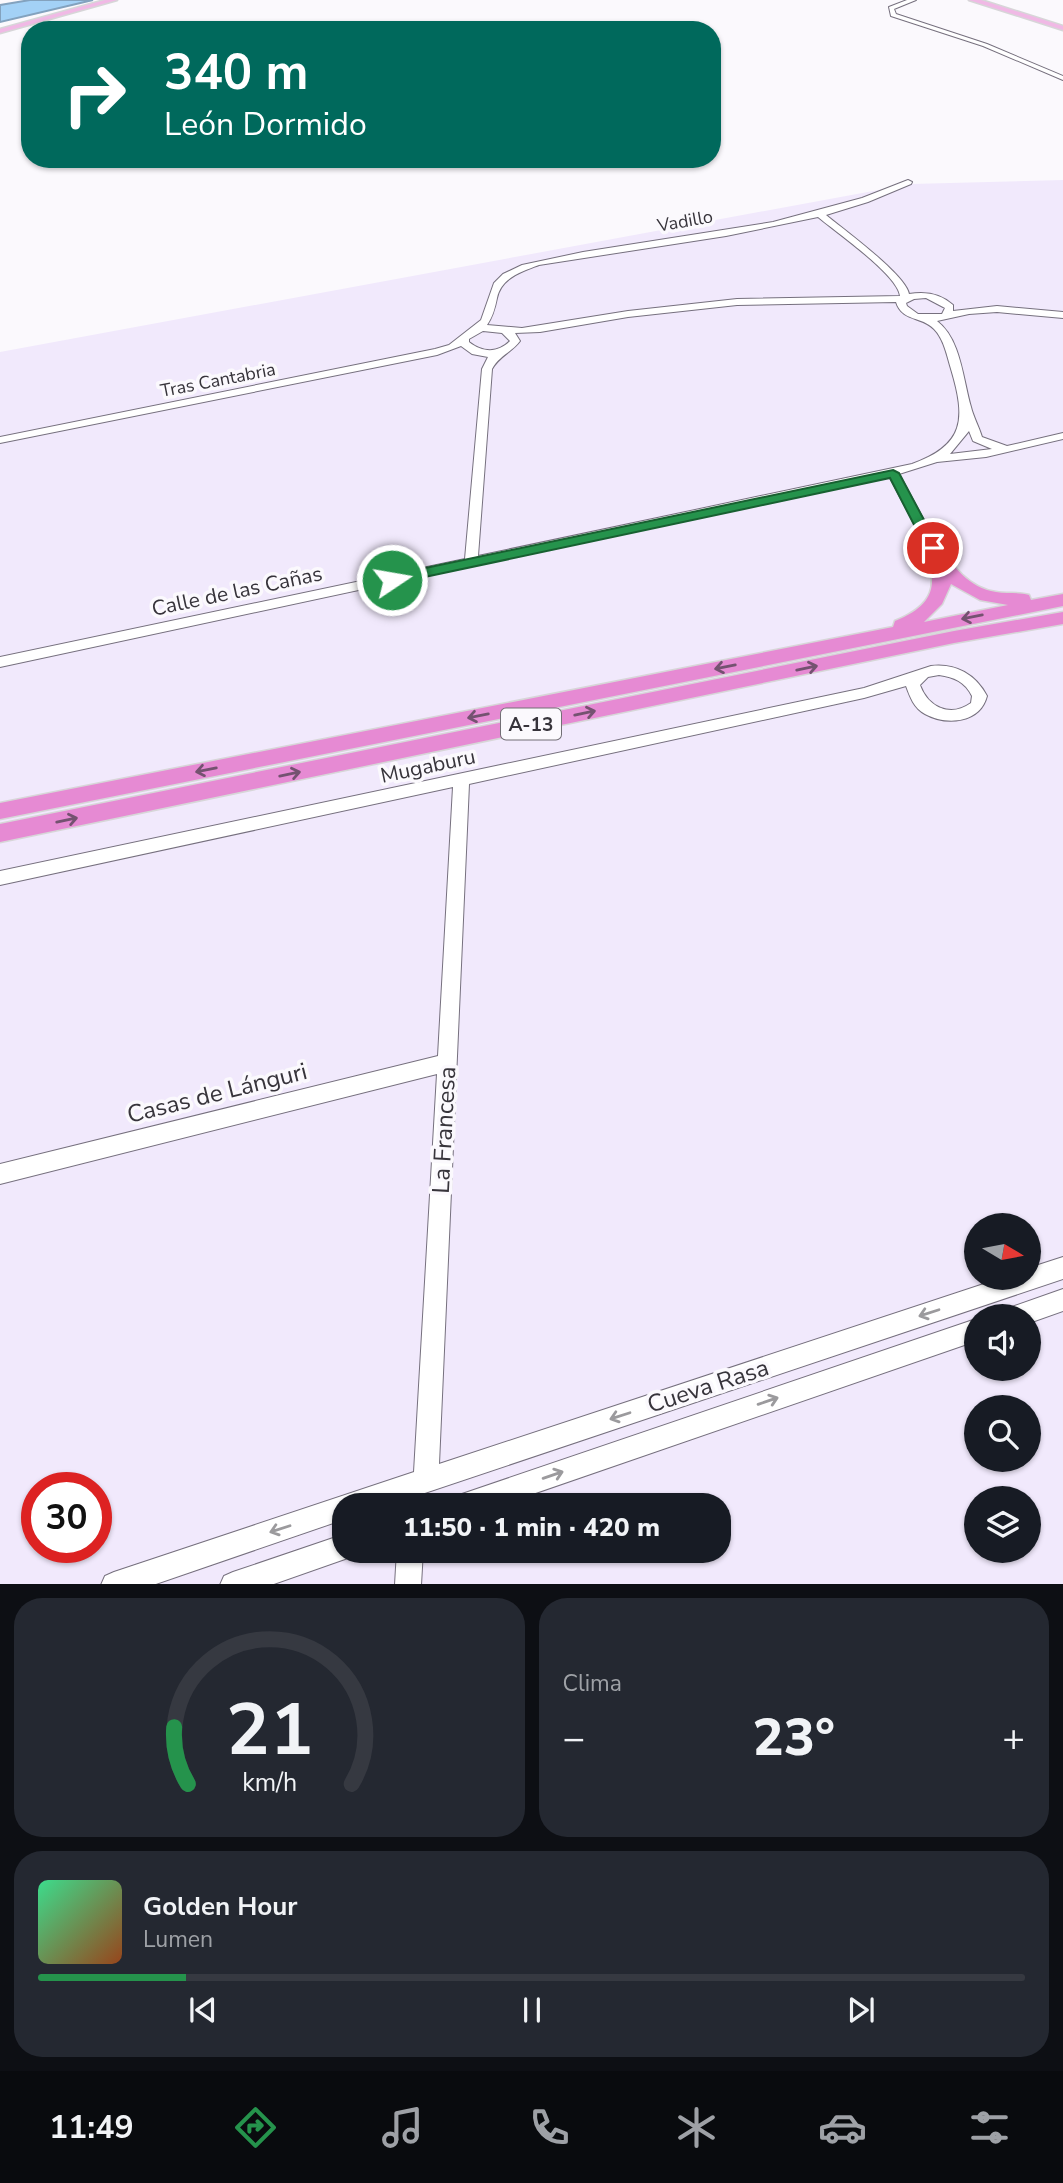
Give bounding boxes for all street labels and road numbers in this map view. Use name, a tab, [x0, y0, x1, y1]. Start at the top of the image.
street label: Vadillo	[654, 204, 715, 238]
street label: Tras Cantabria	[158, 357, 278, 403]
street label: Calle de las Cañas	[149, 559, 325, 623]
road number: A-13	[501, 708, 561, 740]
street label: Mugaburu	[378, 742, 478, 790]
street label: Casas de Lánguri	[124, 1055, 310, 1131]
street label: La Francesa	[425, 1065, 463, 1195]
street label: Cueva Rasa	[643, 1351, 773, 1421]

